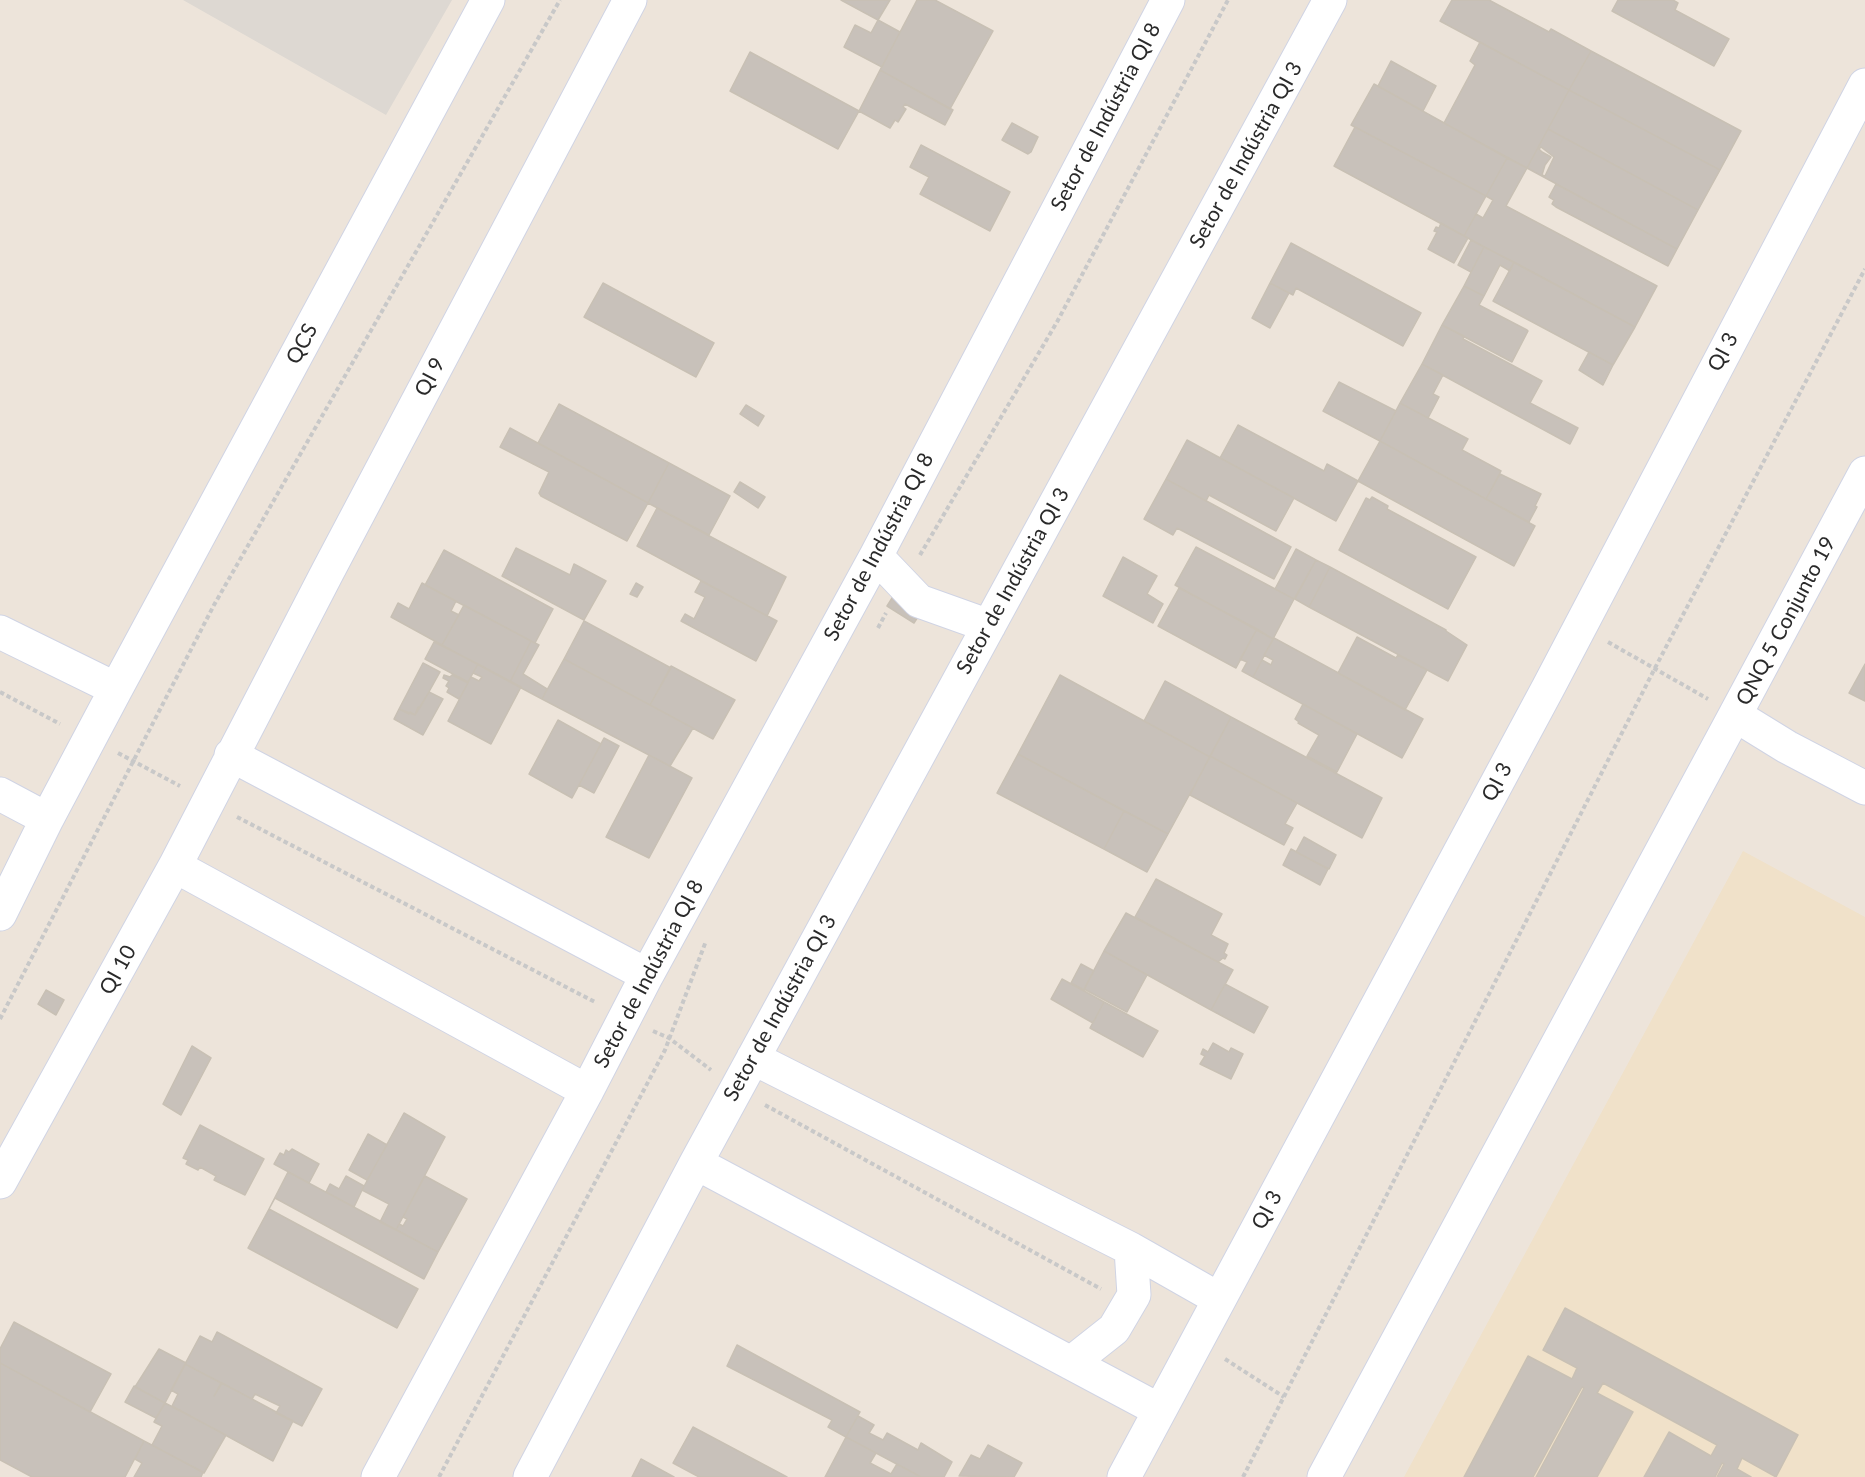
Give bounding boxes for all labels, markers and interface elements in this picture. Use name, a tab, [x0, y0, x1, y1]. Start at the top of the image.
street label: Setor de Indústria QI 8	[1046, 19, 1166, 215]
street label: Setor de Indústria QI 3	[1184, 57, 1308, 253]
street label: QCS	[281, 319, 323, 369]
street label: QI 3	[1702, 328, 1744, 376]
street label: QI 9	[409, 353, 451, 401]
street label: Setor de Indústria QI 8	[819, 449, 939, 645]
street label: Setor de Indústria QI 3	[951, 483, 1075, 679]
street label: QNQ 5 Conjunto 19	[1731, 532, 1841, 710]
street label: QI 3	[1476, 758, 1518, 806]
street label: Setor de Indústria QI 8	[589, 876, 709, 1072]
street label: Setor de Indústria QI 3	[718, 910, 842, 1106]
street label: QI 10	[94, 941, 142, 999]
street label: QI 3	[1246, 1186, 1288, 1234]

